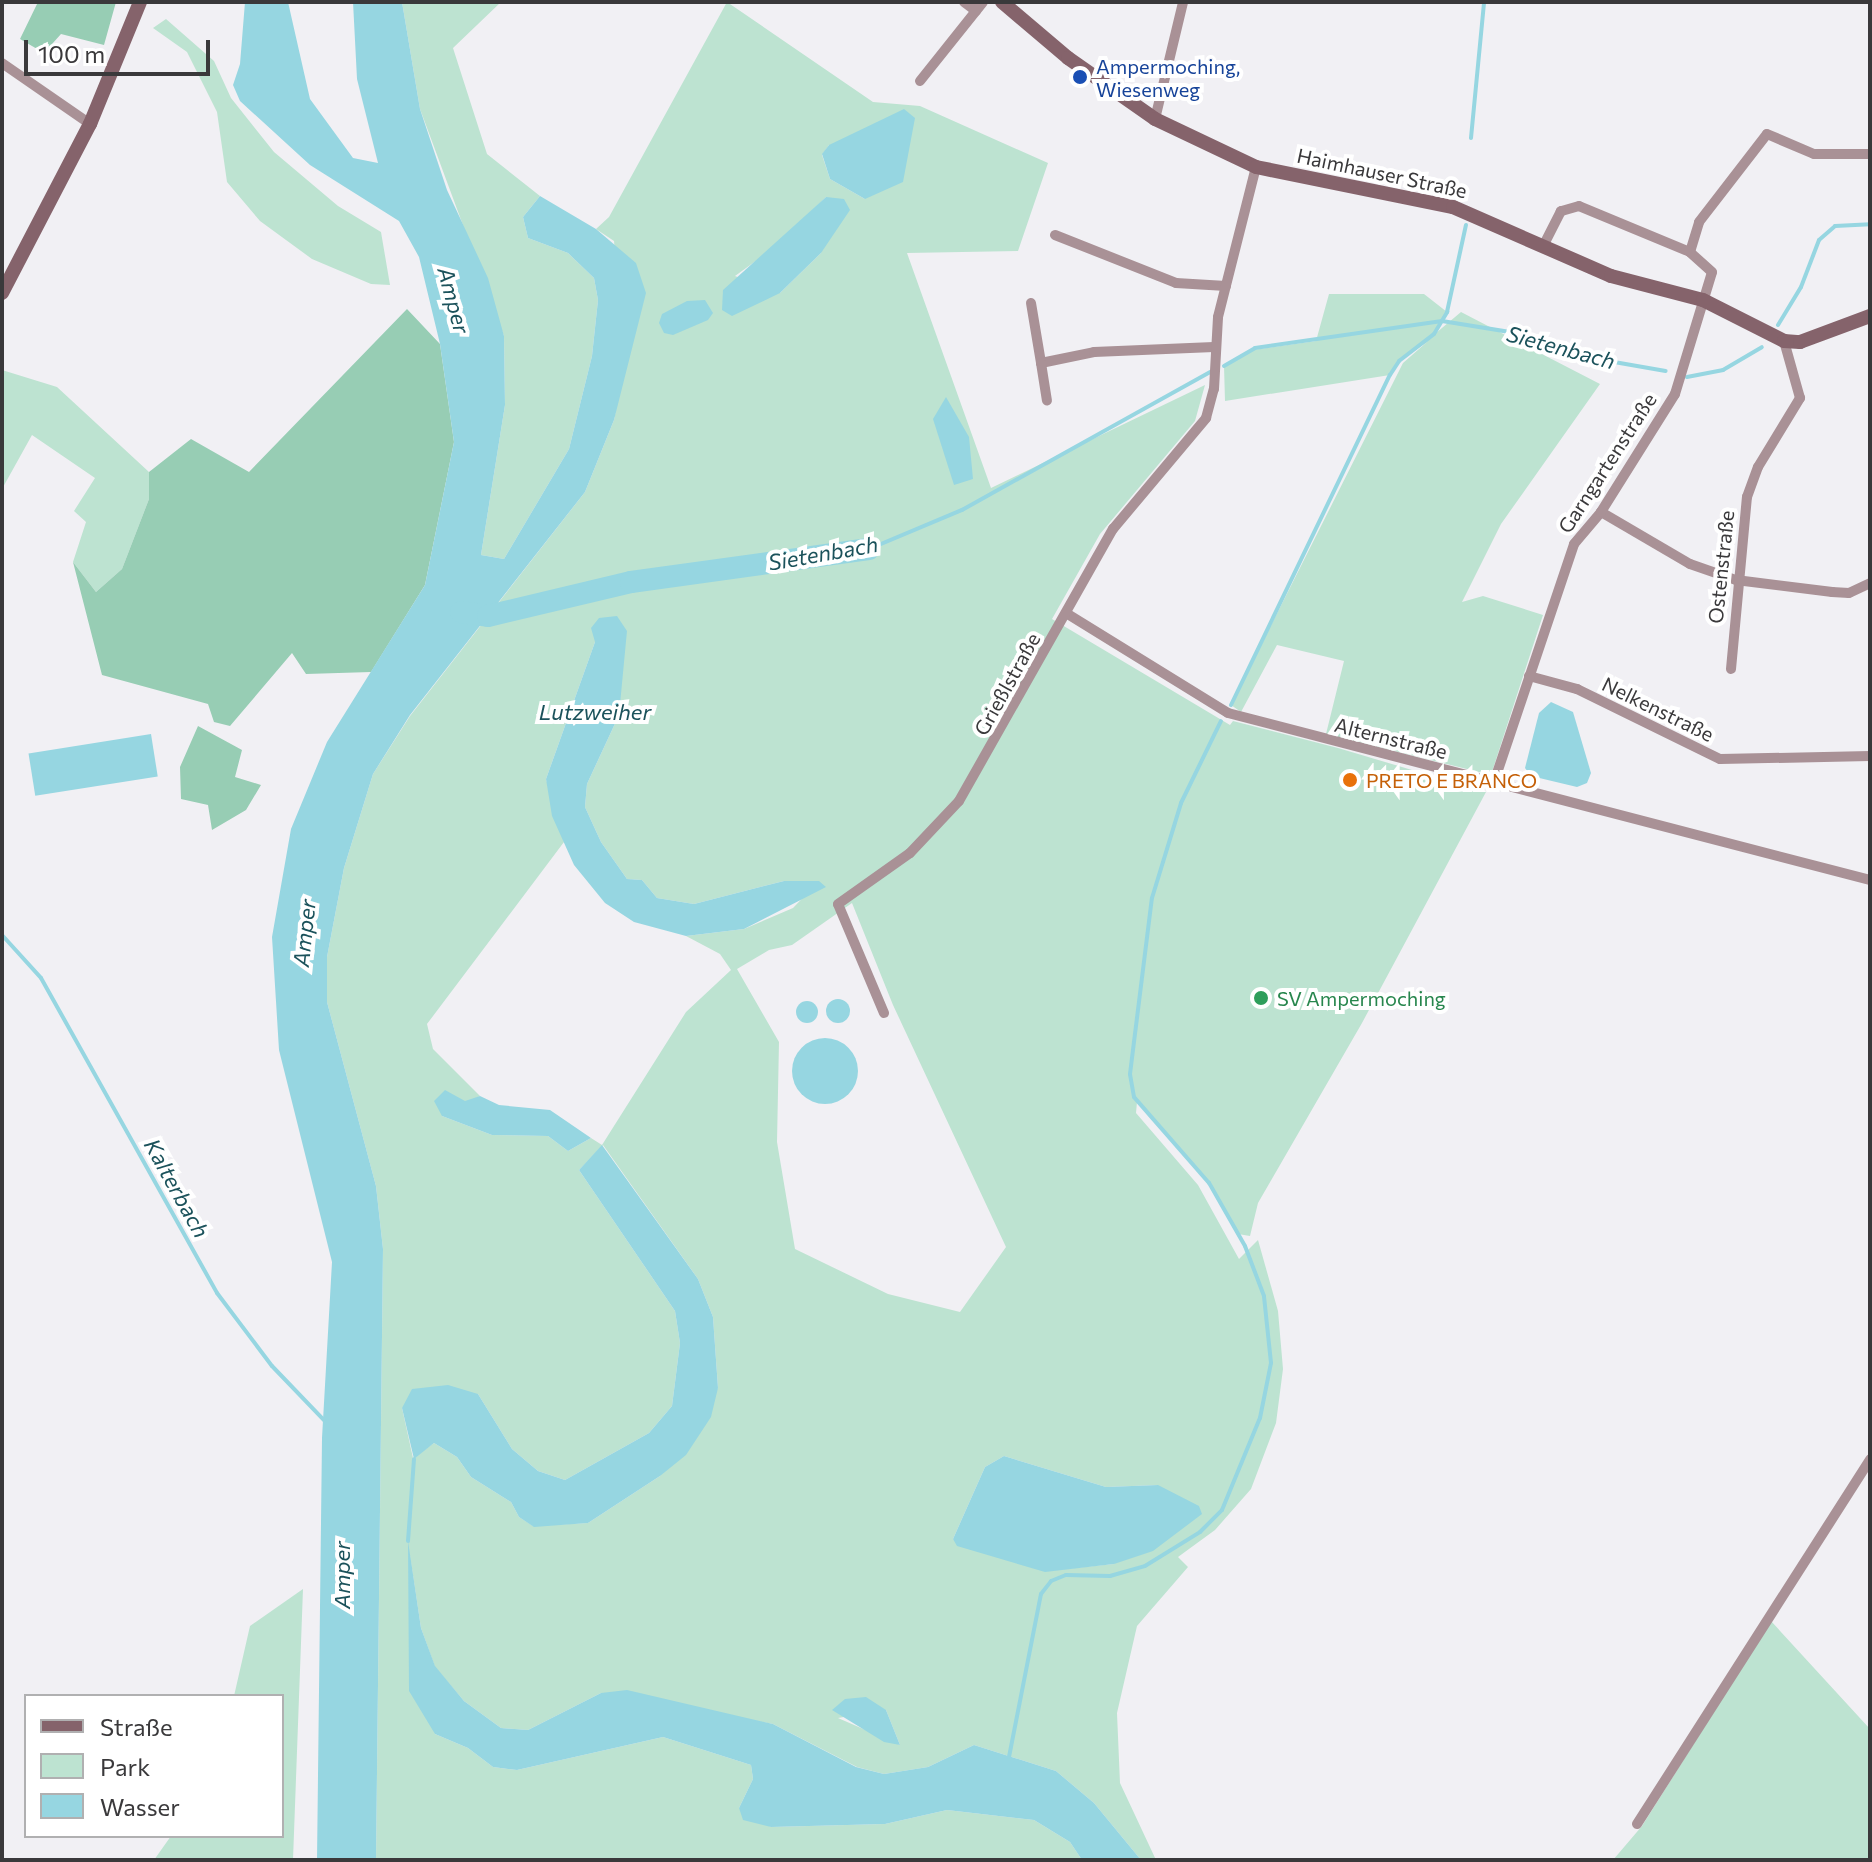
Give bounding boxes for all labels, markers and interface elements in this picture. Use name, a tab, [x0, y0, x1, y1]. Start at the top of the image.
scale bar	[28, 24, 214, 74]
text: 100 m	[38, 39, 105, 68]
place label: Ampermoching, Wiesenweg	[1096, 54, 1240, 101]
marker: Ampermoching, Wiesenweg	[1071, 68, 1089, 86]
street label: Haimhauser Straße	[1295, 143, 1469, 203]
water label: Amper	[432, 264, 476, 336]
water label: Sietenbach	[1504, 320, 1618, 374]
street label: Garngartenstraße	[1553, 389, 1661, 537]
street label: Ostenstraße	[1703, 509, 1739, 625]
water label: Sietenbach	[766, 530, 880, 576]
street label: Grießlstraße	[969, 629, 1045, 739]
street label: Nelkenstraße	[1598, 672, 1718, 746]
water label: Lutzweiher	[539, 699, 651, 725]
street label: Alternstraße	[1332, 712, 1450, 764]
place label: PRETO E BRANCO	[1366, 768, 1537, 792]
marker: PRETO E BRANCO	[1341, 771, 1359, 789]
water label: Amper	[287, 898, 321, 968]
place label: SV Ampermoching	[1277, 986, 1446, 1010]
marker: SV Ampermoching	[1252, 989, 1270, 1007]
water label: Kalterbach	[139, 1134, 215, 1242]
water label: Amper	[329, 1541, 355, 1609]
legend	[24, 1694, 284, 1838]
text: Straße	[100, 1712, 173, 1741]
text: Park	[100, 1752, 150, 1781]
text: Wasser	[100, 1792, 180, 1821]

